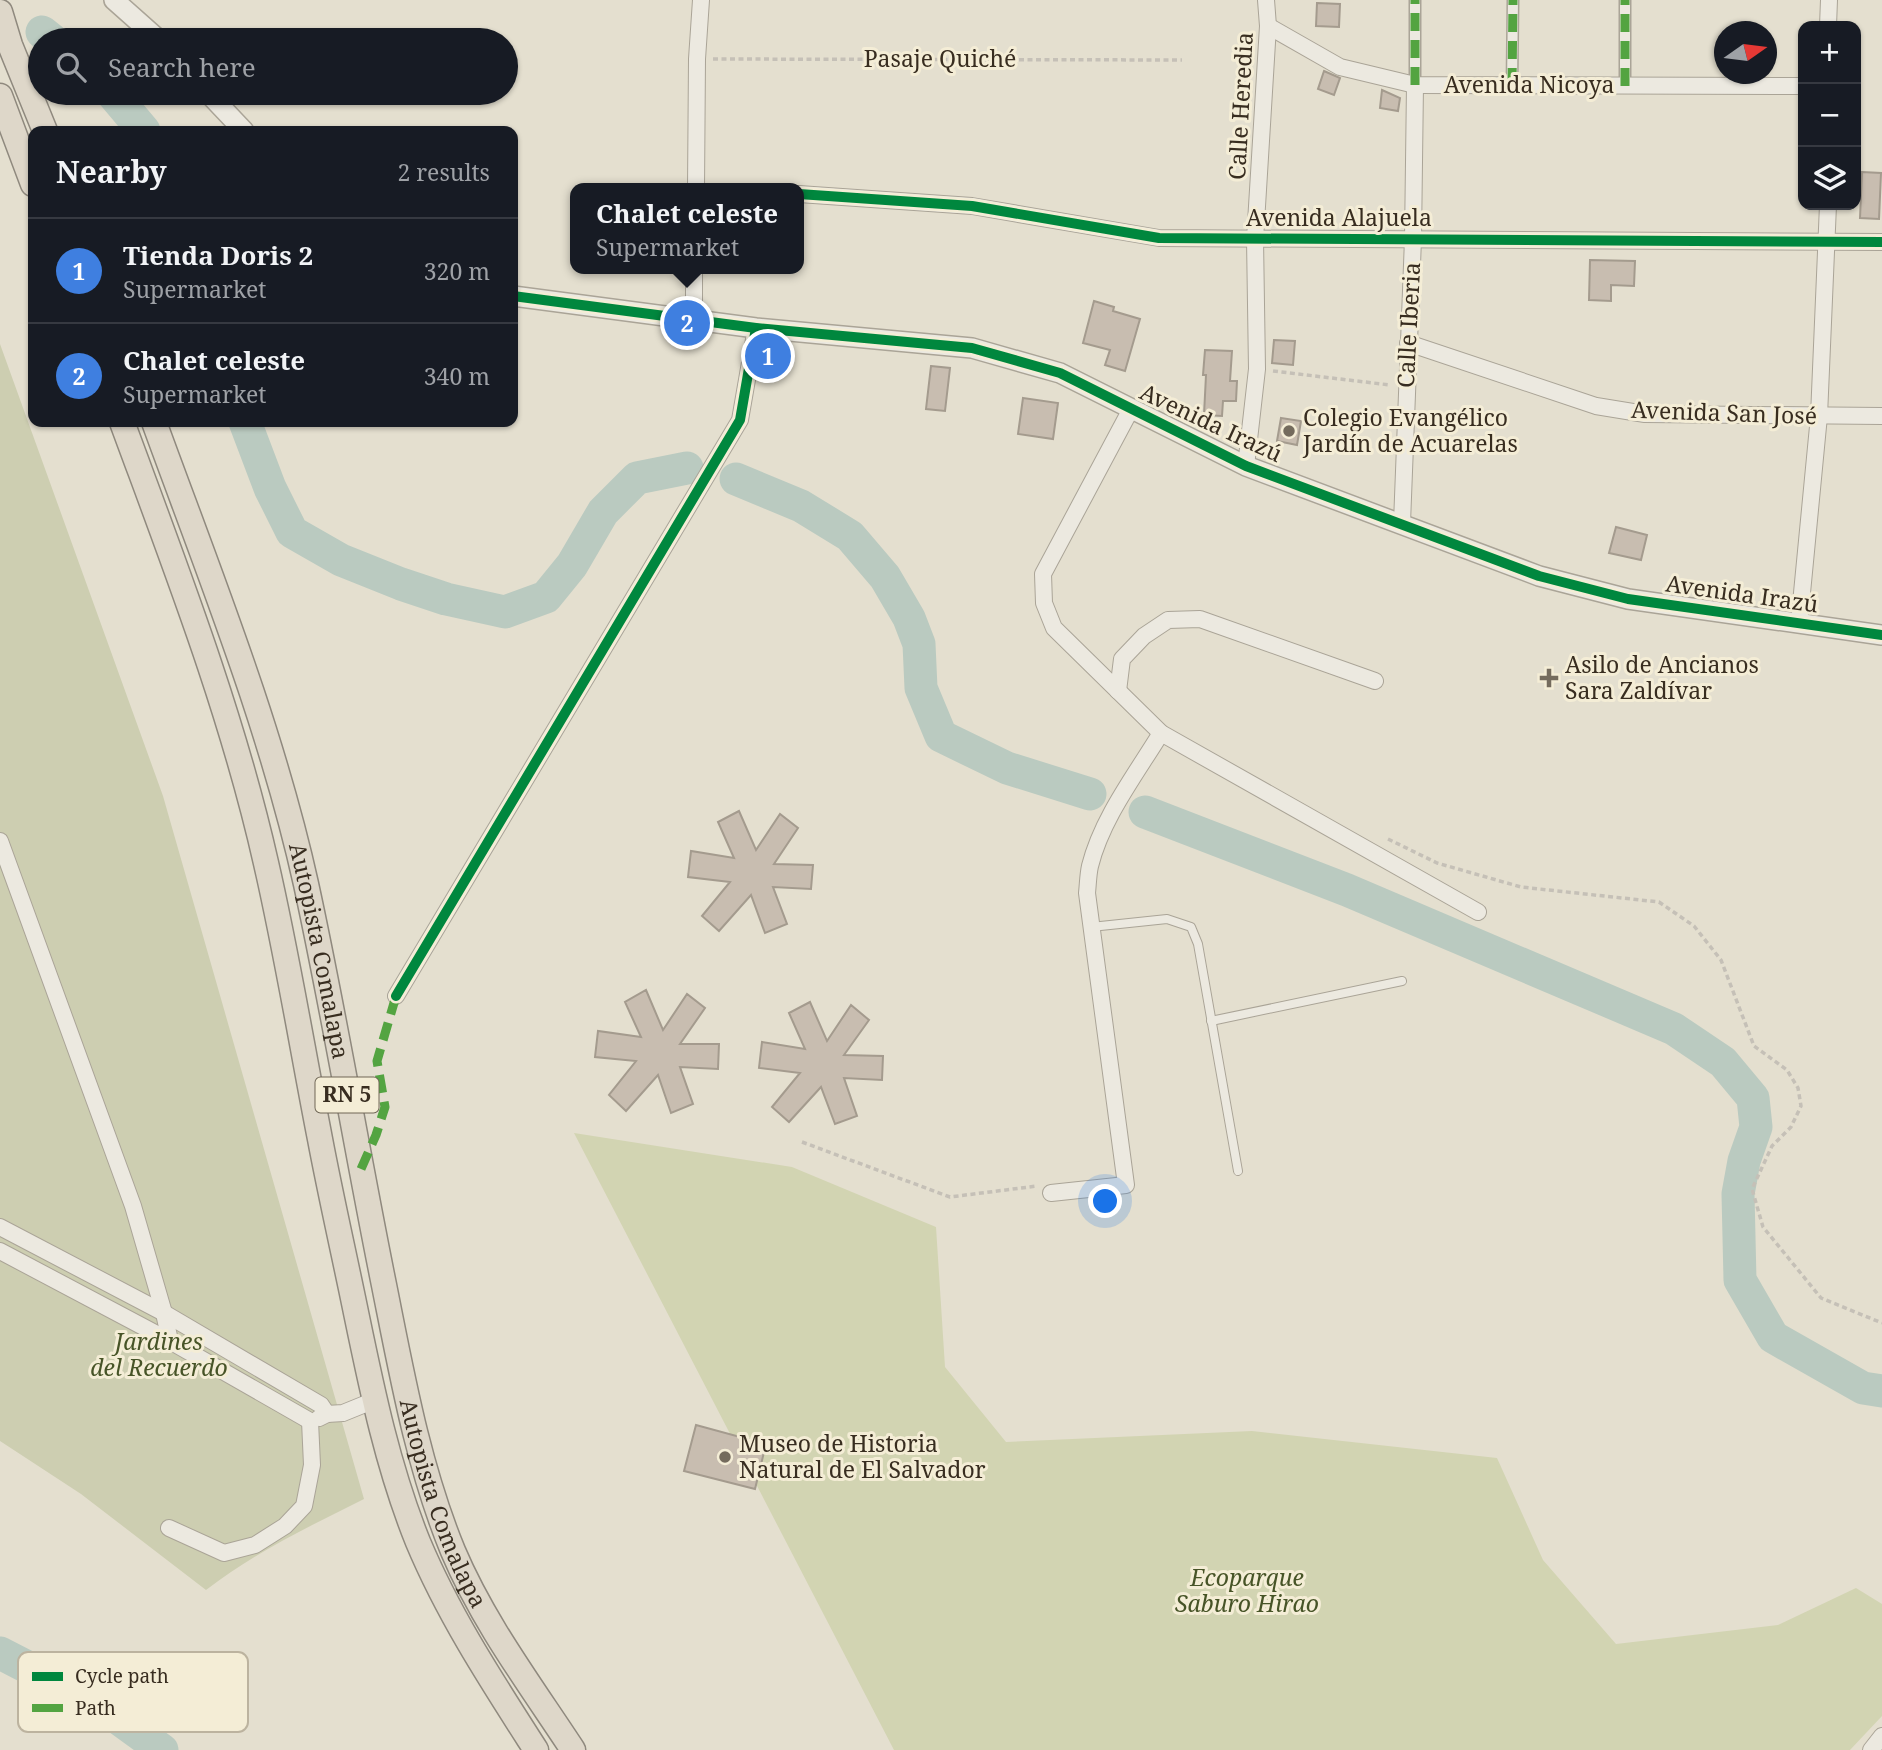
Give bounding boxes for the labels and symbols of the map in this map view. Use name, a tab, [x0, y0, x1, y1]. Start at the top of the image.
north arrow	[1714, 21, 1777, 84]
street label: Calle Heredia	[1220, 31, 1260, 181]
street label: Pasaje Quiché	[864, 42, 1016, 74]
street label: Avenida Nicoya	[1444, 68, 1614, 100]
street label: Avenida Alajuela	[1246, 201, 1432, 233]
street label: Calle Iberia	[1389, 261, 1427, 389]
pin: 2	[664, 297, 710, 349]
pin: 1	[745, 330, 791, 382]
street label: Avenida Irazú	[1135, 375, 1288, 469]
street label: Avenida San José	[1630, 393, 1818, 431]
place label: Colegio Evangélico Jardín de Acuarelas	[1302, 401, 1518, 459]
marker: Colegio Evangélico Jardín de Acuarelas	[1281, 423, 1297, 439]
street label: Avenida Irazú	[1664, 566, 1821, 620]
place label: Asilo de Ancianos Sara Zaldívar	[1565, 648, 1759, 706]
marker: Asilo de Ancianos Sara Zaldívar	[1539, 668, 1559, 688]
street label: Autopista Comalapa	[282, 839, 358, 1062]
road number: RN 5	[316, 1078, 378, 1112]
your location	[1088, 1184, 1122, 1218]
park label: Jardines del Recuerdo	[90, 1325, 228, 1383]
street label: Autopista Comalapa	[393, 1396, 495, 1613]
place label: Museo de Historia Natural de El Salvador	[739, 1427, 986, 1485]
marker: Museo de Historia Natural de El Salvador	[717, 1449, 733, 1465]
park label: Ecoparque Saburo Hirao	[1175, 1561, 1319, 1619]
legend	[18, 1652, 248, 1732]
text: Cycle path	[75, 1663, 169, 1689]
text: Path	[75, 1695, 116, 1721]

